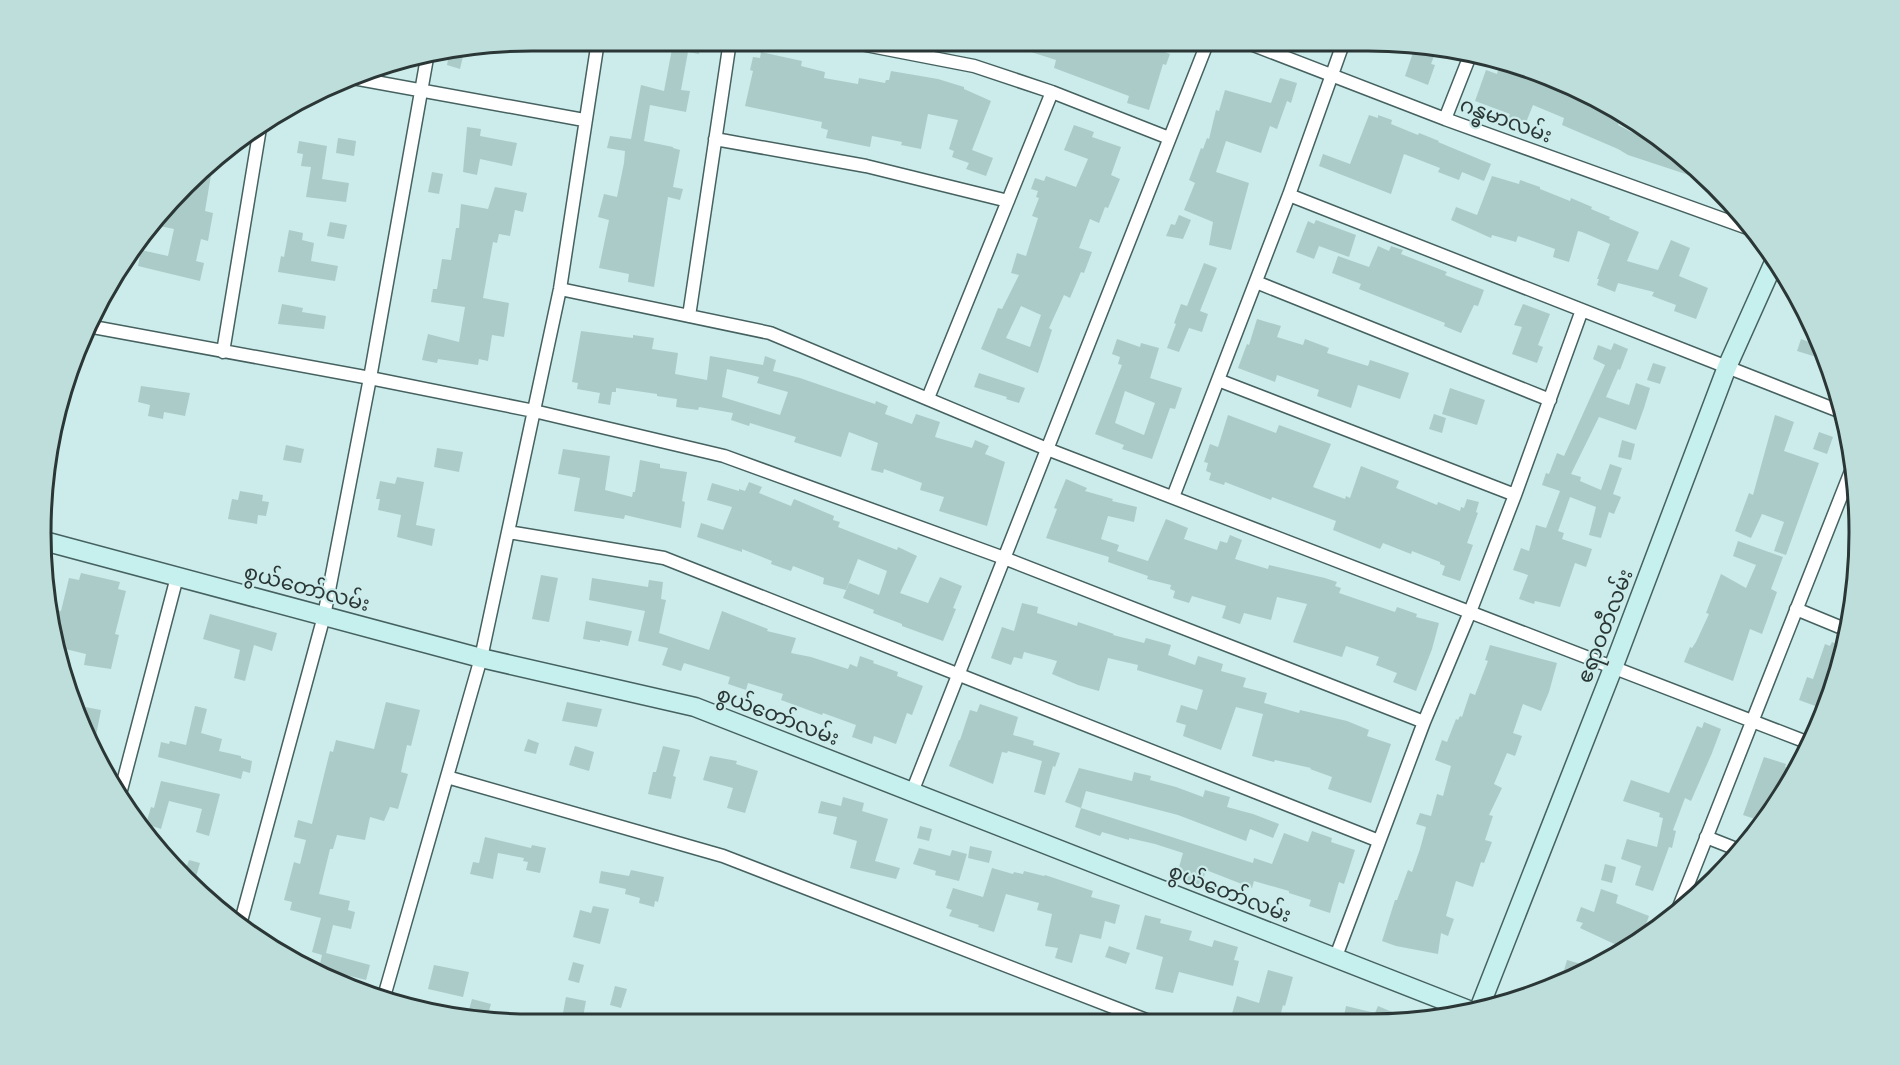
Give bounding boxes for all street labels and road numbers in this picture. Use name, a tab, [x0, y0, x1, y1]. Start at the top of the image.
street label: ဂန္ဓမာလမ်း	[1455, 89, 1557, 153]
street label: စွယ်တော်လမ်း	[241, 556, 373, 620]
street label: ဧရာဝတီလမ်း	[1569, 564, 1642, 688]
street label: စွယ်တော်လမ်း	[712, 678, 844, 754]
street label: စွယ်တော်လမ်း	[1164, 855, 1296, 931]

